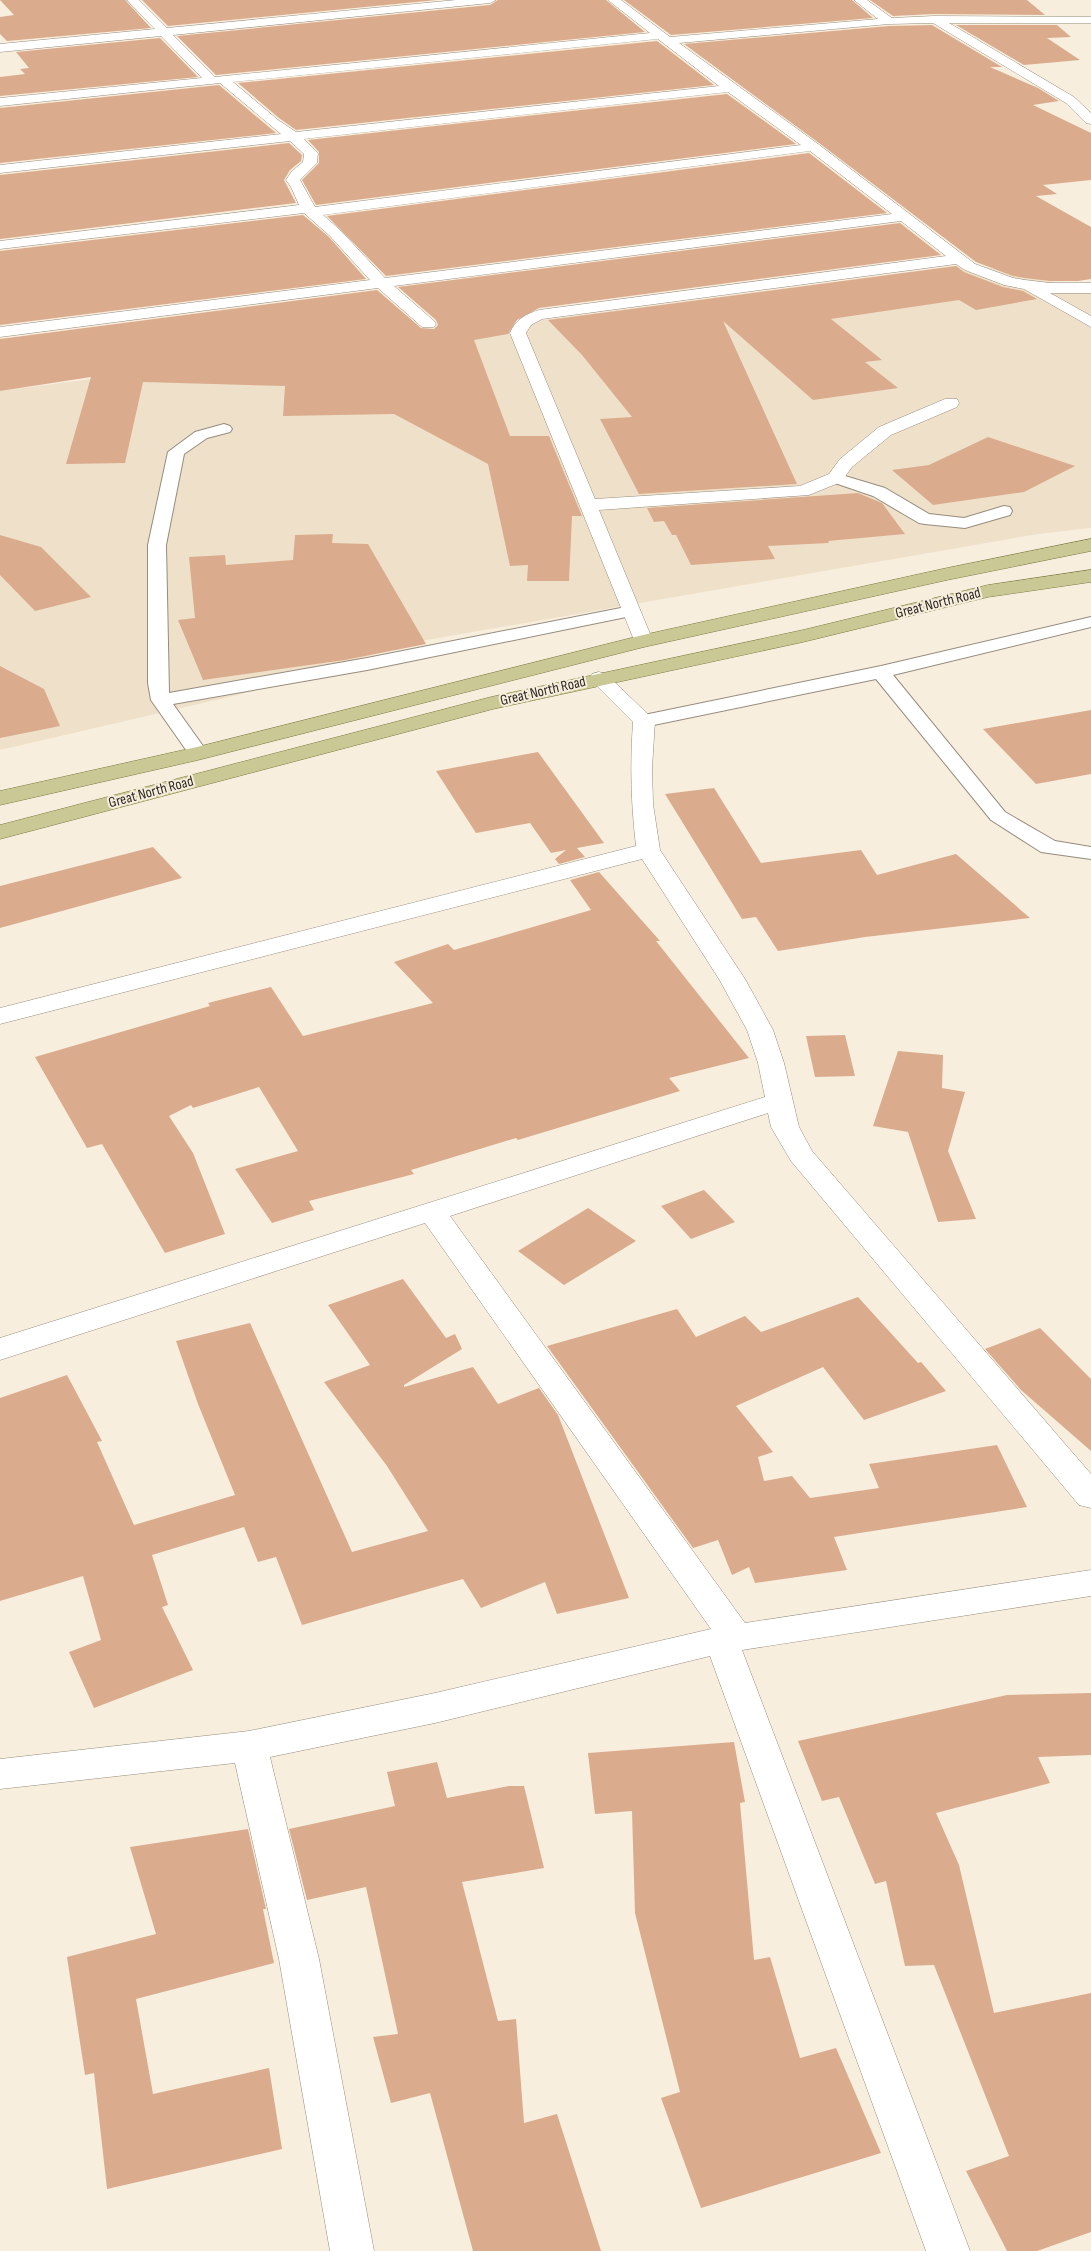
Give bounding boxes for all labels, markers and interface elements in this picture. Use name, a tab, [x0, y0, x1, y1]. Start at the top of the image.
street label: Great North Road	[893, 583, 983, 623]
street label: Great North Road	[498, 672, 588, 710]
street label: Great North Road	[106, 772, 196, 812]

